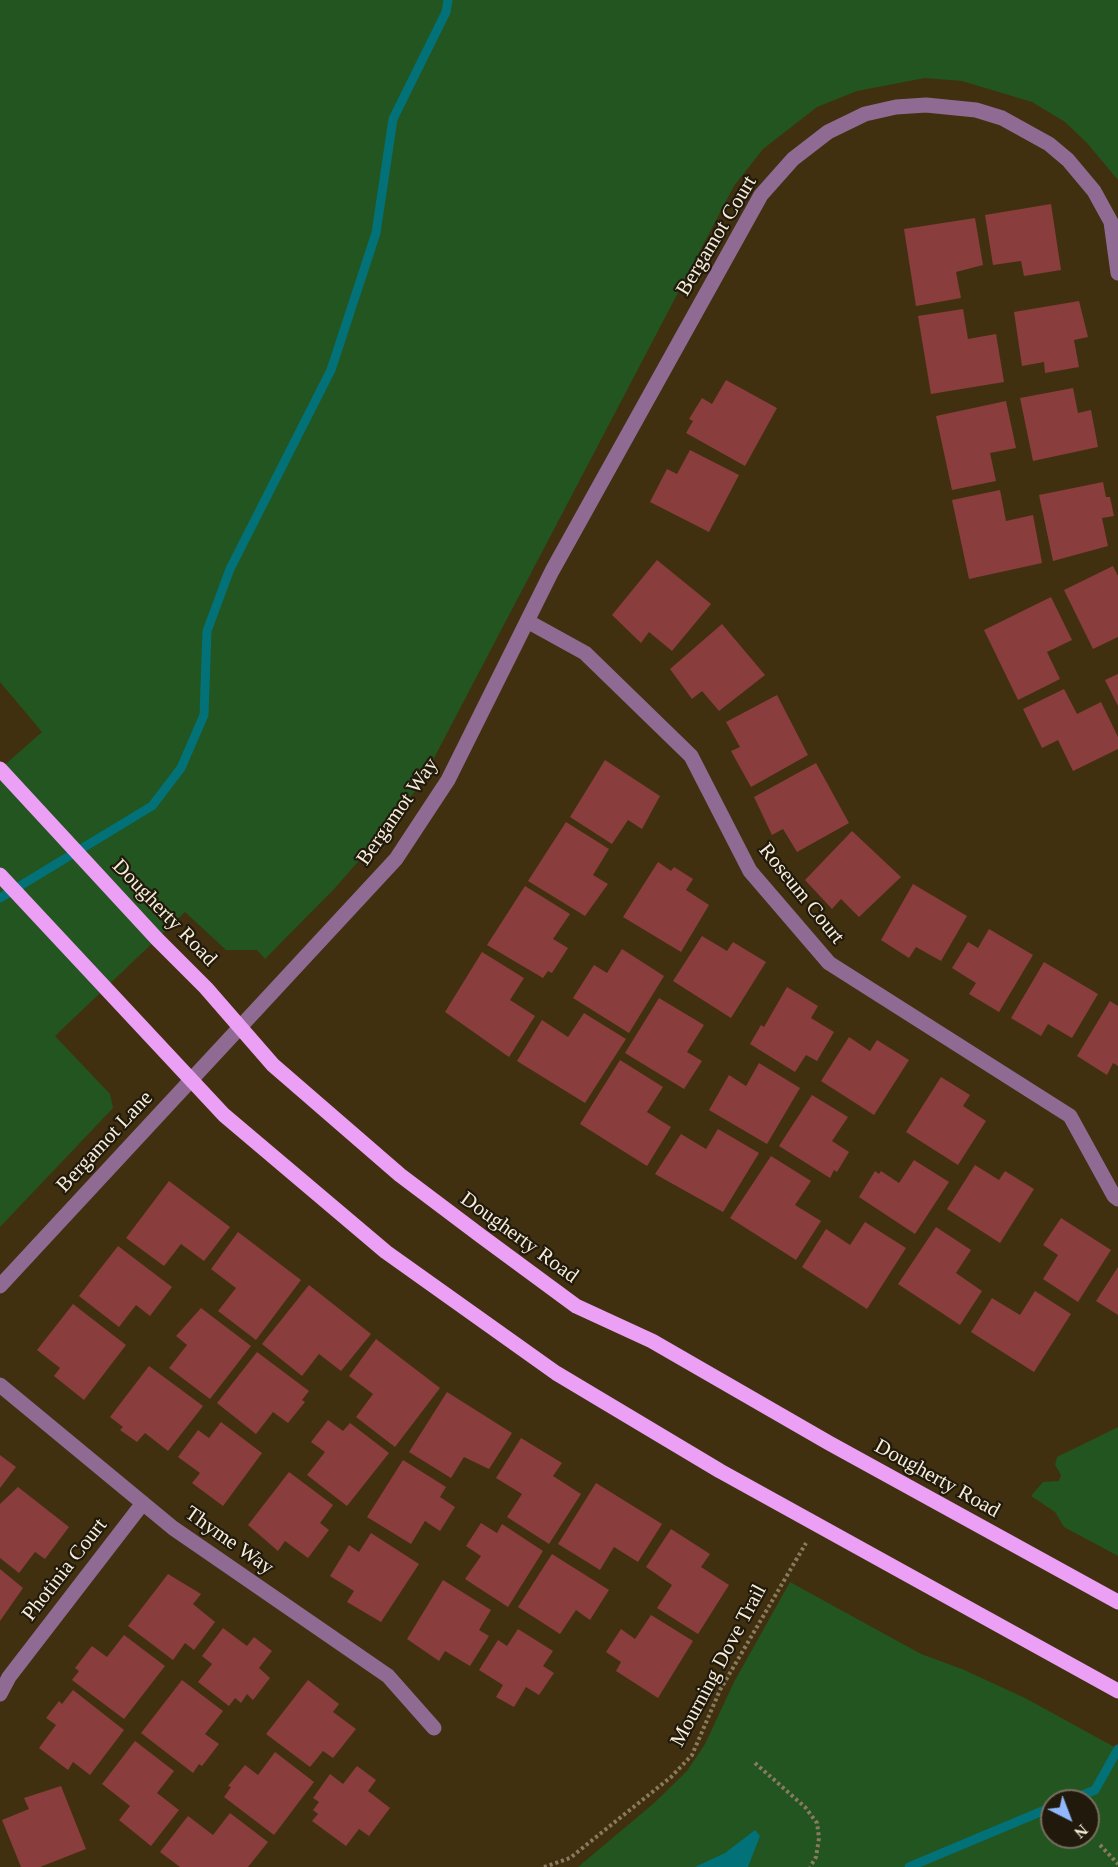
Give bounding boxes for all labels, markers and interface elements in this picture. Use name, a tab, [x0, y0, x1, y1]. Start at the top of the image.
street label: Bergamot Court	[671, 171, 763, 301]
street label: Bergamot Way	[352, 753, 444, 871]
street label: Roseum Court	[753, 839, 849, 949]
street label: Dougherty Road	[107, 854, 221, 972]
street label: Bergamot Lane	[52, 1086, 158, 1198]
street label: Dougherty Road	[455, 1187, 583, 1289]
street label: Dougherty Road	[870, 1434, 1004, 1524]
street label: Thyme Way	[180, 1501, 278, 1581]
street label: Photinia Court	[17, 1514, 113, 1626]
street label: Mourning Dove Trail	[666, 1581, 772, 1751]
north arrow	[1040, 1789, 1100, 1849]
text: N	[1071, 1821, 1091, 1841]

